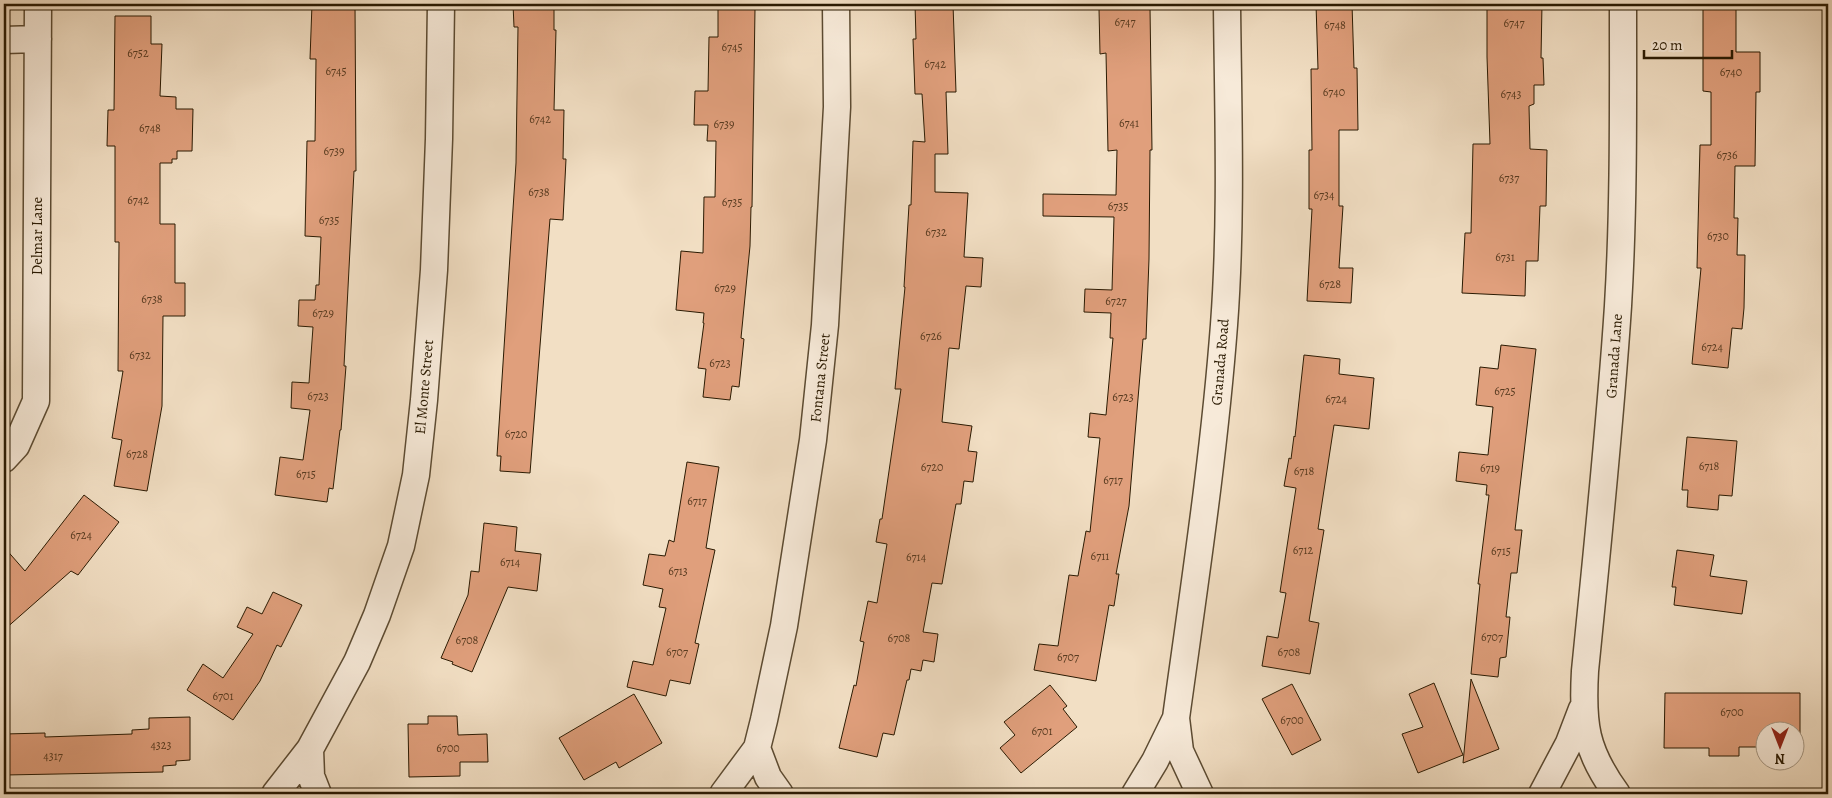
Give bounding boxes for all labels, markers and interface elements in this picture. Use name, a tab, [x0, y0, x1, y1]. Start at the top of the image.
house number: 6747	[1114, 14, 1136, 30]
house number: 6747	[1503, 15, 1525, 31]
house number: 6748	[1324, 17, 1346, 33]
scale bar	[1644, 28, 1732, 60]
text: 20 m	[1652, 35, 1683, 55]
house number: 6745	[721, 39, 743, 55]
house number: 6752	[127, 45, 149, 61]
house number: 6742	[924, 56, 946, 72]
house number: 6745	[325, 63, 347, 79]
house number: 6740	[1720, 64, 1742, 80]
house number: 6740	[1323, 84, 1345, 100]
house number: 6743	[1500, 86, 1522, 102]
house number: 6742	[529, 111, 551, 127]
house number: 6741	[1119, 115, 1139, 131]
house number: 6739	[713, 116, 735, 132]
house number: 6748	[139, 120, 161, 136]
house number: 6739	[323, 143, 345, 159]
house number: 6736	[1716, 147, 1738, 163]
house number: 6737	[1499, 170, 1520, 186]
house number: 6738	[528, 184, 550, 200]
house number: 6734	[1313, 187, 1335, 203]
house number: 6742	[127, 192, 149, 208]
house number: 6735	[722, 194, 742, 210]
street label: Delmar Lane	[27, 196, 47, 275]
house number: 6735	[1108, 198, 1128, 214]
house number: 6735	[319, 212, 339, 228]
house number: 6732	[925, 224, 947, 240]
house number: 6730	[1707, 228, 1729, 244]
house number: 6731	[1495, 249, 1515, 265]
house number: 6728	[1319, 276, 1341, 292]
house number: 6729	[714, 280, 736, 296]
house number: 6738	[141, 291, 163, 307]
house number: 6727	[1105, 293, 1128, 309]
house number: 6729	[312, 305, 334, 321]
street label: Granada Lane	[1601, 313, 1627, 399]
street label: Granada Road	[1206, 317, 1234, 406]
house number: 6726	[920, 328, 942, 344]
street label: Fontana Street	[805, 332, 835, 424]
street label: El Monte Street	[410, 339, 438, 435]
house number: 6724	[1701, 339, 1723, 355]
house number: 6732	[129, 347, 151, 363]
house number: 6723	[709, 355, 731, 371]
house number: 6725	[1494, 383, 1516, 399]
house number: 6723	[307, 388, 329, 404]
house number: 6723	[1112, 389, 1134, 405]
house number: 6724	[1325, 391, 1347, 407]
house number: 6720	[505, 426, 527, 442]
house number: 6728	[126, 446, 148, 462]
house number: 6718	[1699, 458, 1719, 474]
house number: 6720	[921, 459, 943, 475]
house number: 6719	[1480, 460, 1500, 476]
house number: 6718	[1294, 463, 1314, 479]
house number: 6715	[296, 466, 316, 482]
house number: 6717	[1103, 472, 1124, 488]
house number: 6717	[687, 493, 708, 509]
house number: 6724	[70, 527, 92, 543]
house number: 6712	[1293, 542, 1313, 558]
house number: 6715	[1491, 543, 1511, 559]
house number: 6711	[1091, 548, 1109, 564]
house number: 6714	[906, 549, 927, 565]
house number: 6714	[500, 554, 521, 570]
house number: 6713	[668, 563, 688, 579]
house number: 6707	[1481, 629, 1504, 645]
house number: 6708	[888, 630, 911, 646]
house number: 6708	[456, 632, 479, 648]
house number: 6707	[666, 644, 689, 660]
house number: 6708	[1278, 644, 1301, 660]
house number: 6707	[1057, 649, 1080, 665]
house number: 6701	[212, 688, 234, 704]
house number: 6700	[1720, 704, 1744, 720]
house number: 6700	[1280, 712, 1304, 728]
north arrow	[1754, 720, 1804, 770]
house number: 6701	[1031, 723, 1053, 739]
house number: 4323	[150, 737, 172, 753]
house number: 6700	[436, 740, 460, 756]
house number: 4317	[43, 748, 64, 764]
text: N	[1775, 749, 1785, 768]

